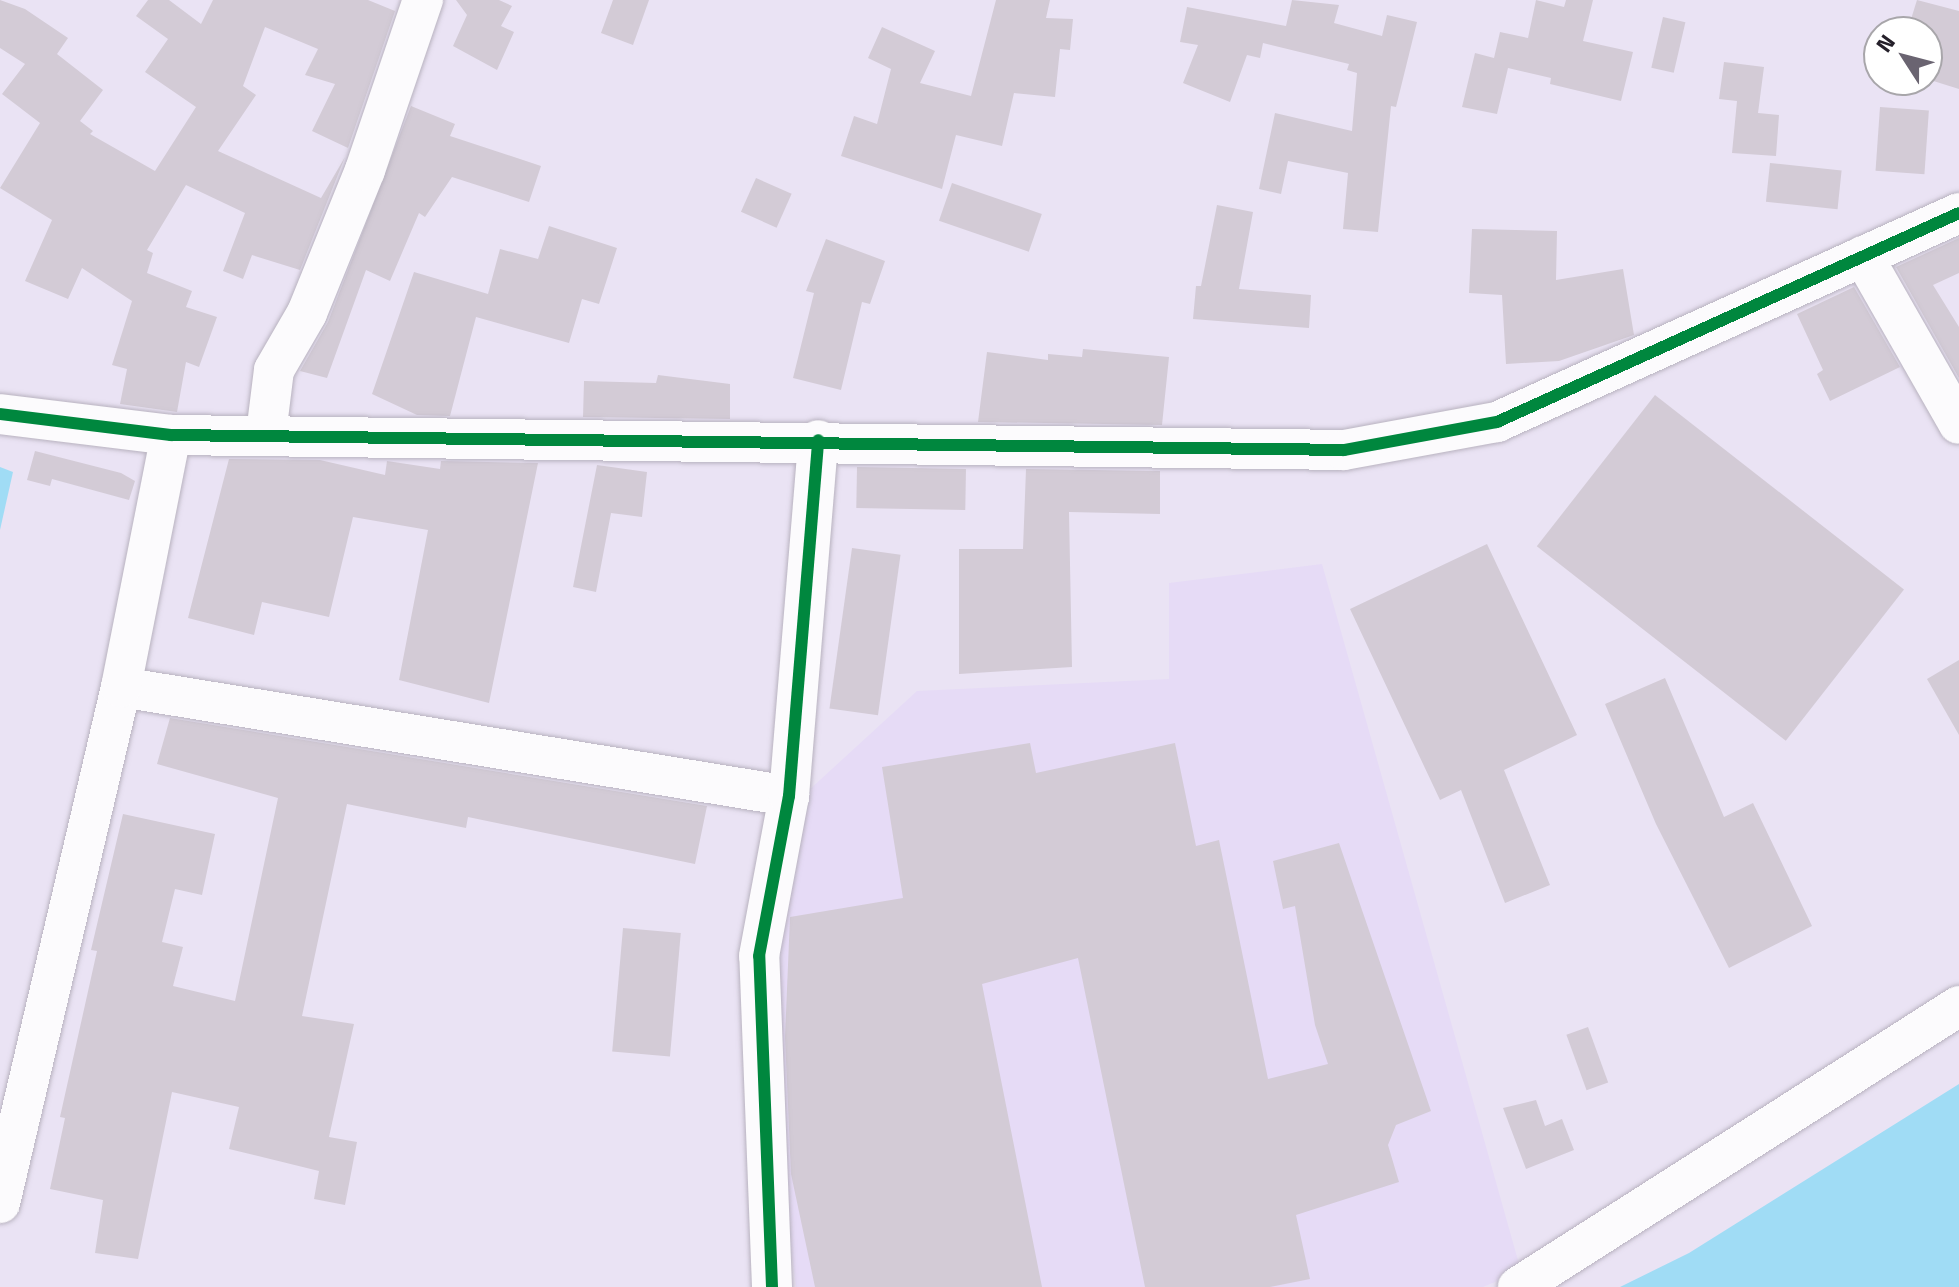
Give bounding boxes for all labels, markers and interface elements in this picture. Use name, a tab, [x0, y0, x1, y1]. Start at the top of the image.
north arrow	[1863, 16, 1943, 96]
text: N	[1867, 27, 1903, 59]

